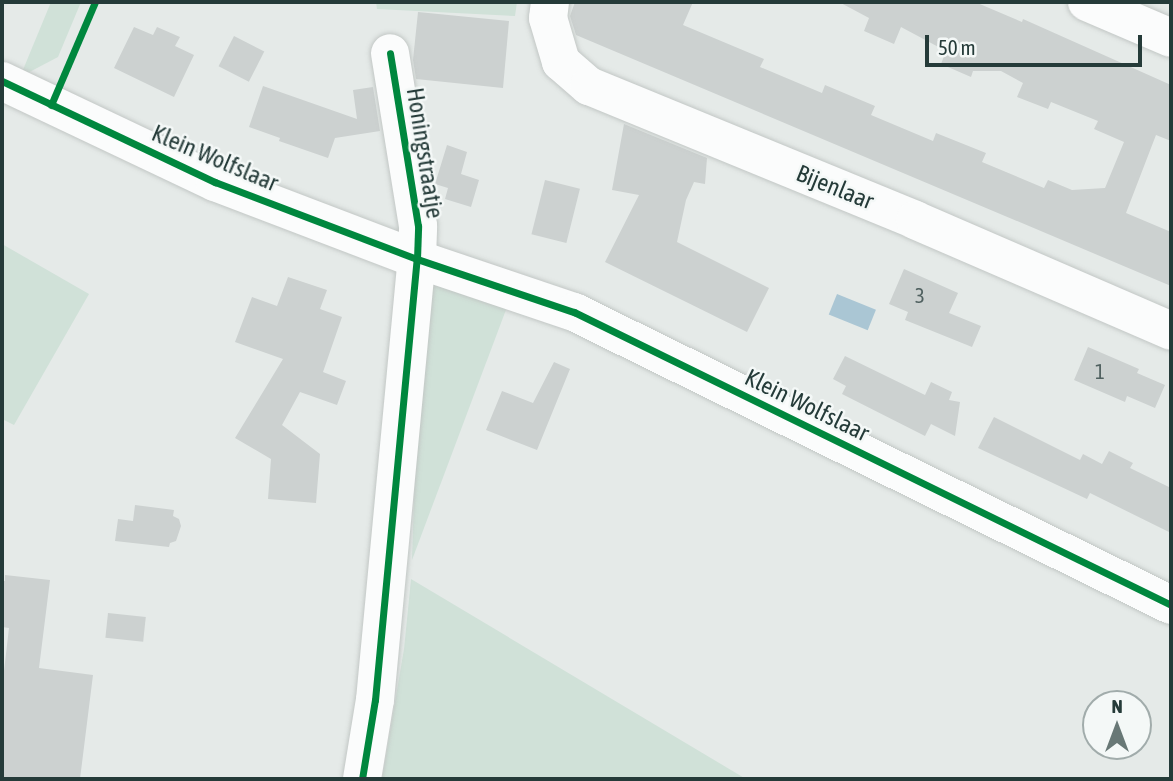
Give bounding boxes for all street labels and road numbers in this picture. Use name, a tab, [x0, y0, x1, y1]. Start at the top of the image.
street label: Honingstraatje	[400, 86, 450, 220]
street label: Klein Wolfslaar	[148, 118, 282, 198]
street label: Bijenlaar	[792, 159, 878, 215]
street label: Klein Wolfslaar	[740, 363, 874, 447]

